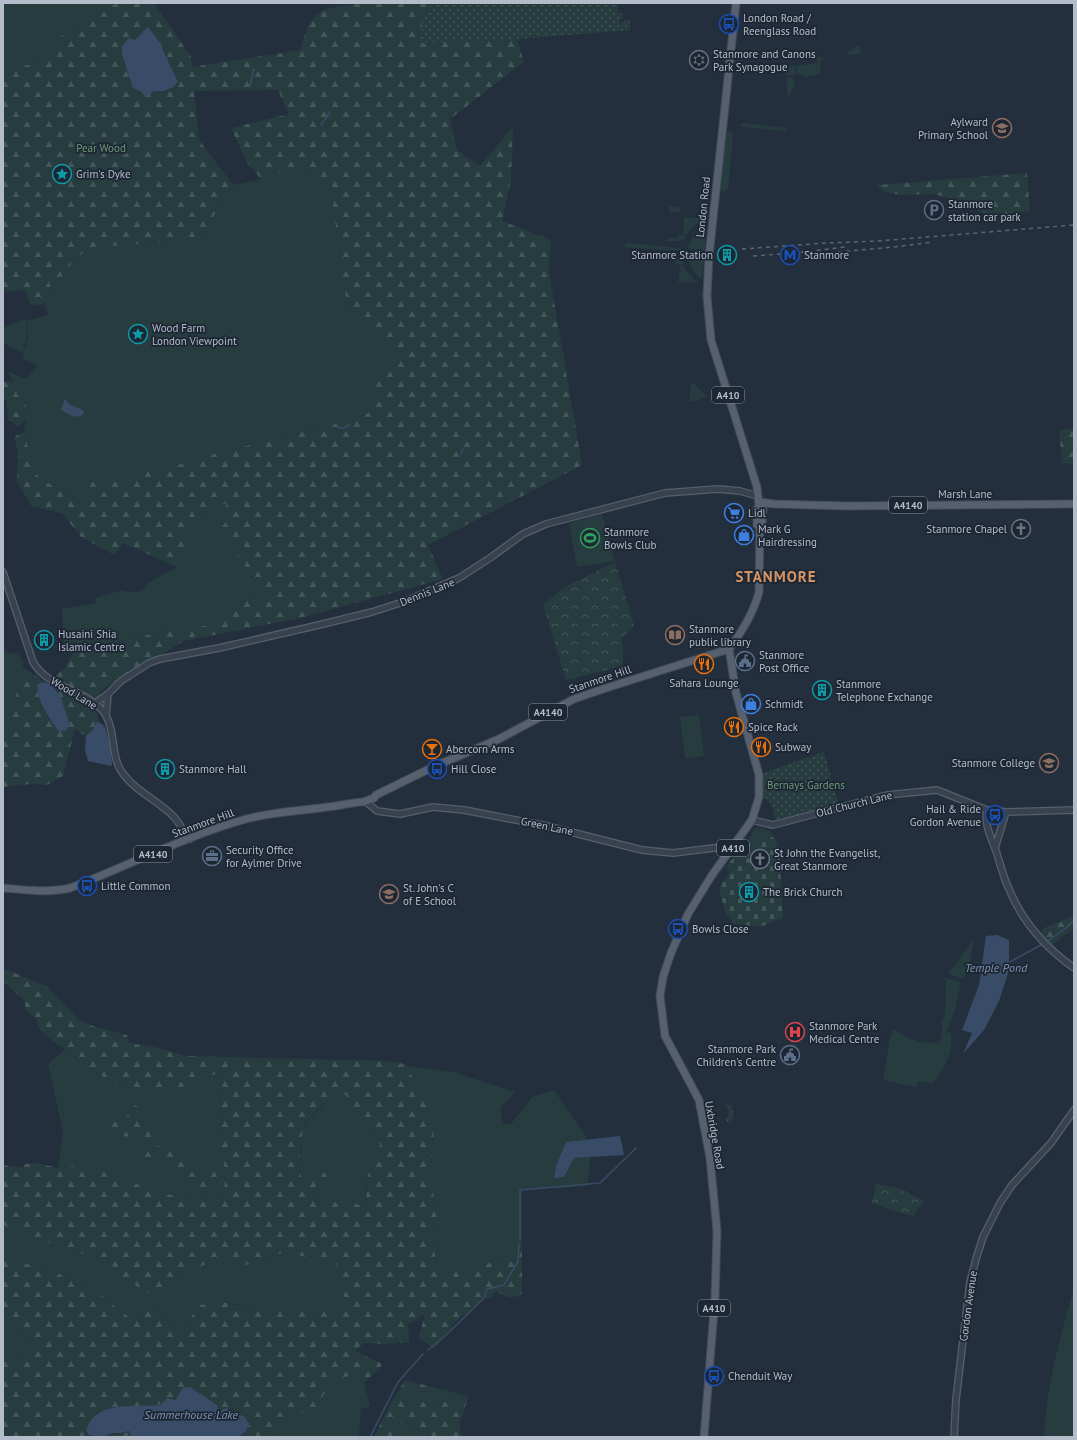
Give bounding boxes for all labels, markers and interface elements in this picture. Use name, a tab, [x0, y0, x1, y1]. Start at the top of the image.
place label: London Road / Reenglass Road	[743, 11, 816, 38]
bus stop icon: London Road / Reenglass Road	[718, 13, 740, 35]
place label: Stanmore and Canons Park Synagogue	[713, 47, 816, 74]
synagogue icon: Stanmore and Canons Park Synagogue	[688, 49, 710, 71]
place label: Aylward Primary School	[918, 115, 989, 142]
school or university icon: Aylward Primary School	[991, 117, 1013, 139]
park label: Pear Wood	[76, 141, 126, 155]
place icon: Grim's Dyke	[51, 163, 73, 185]
place label: Grim's Dyke	[76, 167, 131, 181]
street label: London Road	[693, 176, 713, 238]
place label: Stanmore station car park	[948, 197, 1022, 224]
parking icon: Stanmore station car park	[923, 199, 945, 221]
building icon: Stanmore Station	[716, 244, 738, 266]
metro station icon: Stanmore	[779, 244, 801, 266]
place label: Stanmore Station	[631, 248, 713, 262]
place label: Stanmore	[804, 248, 850, 262]
place label: Wood Farm London Viewpoint	[152, 321, 237, 348]
place icon: Wood Farm London Viewpoint	[127, 323, 149, 345]
road number: A410	[712, 387, 744, 403]
street label: Marsh Lane	[938, 487, 992, 501]
road number: A4140	[889, 497, 927, 513]
supermarket icon: Lidl	[723, 502, 745, 524]
place label: Lidl	[748, 506, 767, 520]
church icon: Stanmore Chapel	[1010, 518, 1032, 540]
place label: Mark G Hairdressing	[758, 522, 817, 549]
place label: Stanmore Chapel	[926, 522, 1008, 536]
shop icon: Mark G Hairdressing	[733, 524, 755, 546]
place label: Stanmore Bowls Club	[604, 525, 656, 552]
sports icon: Stanmore Bowls Club	[579, 527, 601, 549]
district label: STANMORE	[735, 567, 817, 586]
street label: Dennis Lane	[398, 575, 457, 609]
place label: Stanmore public library	[689, 622, 752, 649]
library icon: Stanmore public library	[664, 624, 686, 646]
place label: Husaini Shia Islamic Centre	[58, 627, 125, 654]
building icon: Husaini Shia Islamic Centre	[33, 629, 55, 651]
place label: Stanmore Post Office	[759, 648, 810, 675]
public building icon: Stanmore Post Office	[734, 650, 756, 672]
restaurant icon: Sahara Lounge	[693, 653, 715, 675]
street label: Stanmore Hill	[567, 662, 634, 696]
street label: Wood Lane	[48, 674, 100, 713]
place label: Sahara Lounge	[669, 676, 739, 690]
place label: Stanmore Telephone Exchange	[836, 677, 933, 704]
building icon: Stanmore Telephone Exchange	[811, 679, 833, 701]
shop icon: Schmidt	[740, 693, 762, 715]
place label: Schmidt	[765, 697, 804, 711]
road number: A4140	[529, 704, 567, 720]
restaurant icon: Spice Rack	[723, 716, 745, 738]
place label: Spice Rack	[748, 720, 799, 734]
restaurant icon: Subway	[750, 736, 772, 758]
bar icon: Abercorn Arms	[421, 738, 443, 760]
place label: Subway	[775, 740, 812, 754]
place label: Abercorn Arms	[446, 742, 515, 756]
school or university icon: Stanmore College	[1038, 752, 1060, 774]
place label: Stanmore College	[952, 756, 1035, 770]
building icon: Stanmore Hall	[154, 758, 176, 780]
bus stop icon: Hill Close	[426, 758, 448, 780]
place label: Stanmore Hall	[179, 762, 247, 776]
place label: Hill Close	[451, 762, 497, 776]
park label: Bernays Gardens	[767, 778, 845, 792]
street label: Old Church Lane	[814, 788, 894, 820]
place label: Hail & Ride Gordon Avenue	[910, 802, 981, 829]
bus stop icon: Hail & Ride Gordon Avenue	[984, 804, 1006, 826]
street label: Stanmore Hill	[170, 805, 237, 841]
street label: Green Lane	[520, 814, 575, 838]
road number: A410	[717, 840, 749, 856]
place label: Security Office for Aylmer Drive	[226, 843, 302, 870]
office icon: Security Office for Aylmer Drive	[201, 845, 223, 867]
road number: A4140	[134, 846, 172, 862]
place label: St John the Evangelist, Great Stanmore	[774, 846, 880, 873]
church icon: St John the Evangelist, Great Stanmore	[749, 848, 771, 870]
bus stop icon: Little Common	[76, 875, 98, 897]
place label: Little Common	[101, 879, 170, 893]
place label: St. John's C of E School	[403, 881, 457, 908]
building icon: The Brick Church	[738, 881, 760, 903]
school or university icon: St. John's C of E School	[378, 883, 400, 905]
place label: The Brick Church	[763, 885, 843, 899]
bus stop icon: Bowls Close	[667, 918, 689, 940]
place label: Bowls Close	[692, 922, 749, 936]
water label: Temple Pond	[965, 960, 1028, 975]
place label: Stanmore Park Medical Centre	[809, 1019, 880, 1046]
hospital icon: Stanmore Park Medical Centre	[784, 1021, 806, 1043]
place label: Stanmore Park Children's Centre	[696, 1042, 777, 1069]
public building icon: Stanmore Park Children's Centre	[779, 1044, 801, 1066]
street label: Uxbridge Road	[702, 1100, 728, 1170]
street label: Gordon Avenue	[956, 1269, 980, 1342]
road number: A410	[698, 1300, 730, 1316]
bus stop icon: Chenduit Way	[703, 1365, 725, 1387]
place label: Chenduit Way	[728, 1369, 793, 1383]
water label: Summerhouse Lake	[144, 1407, 238, 1422]

